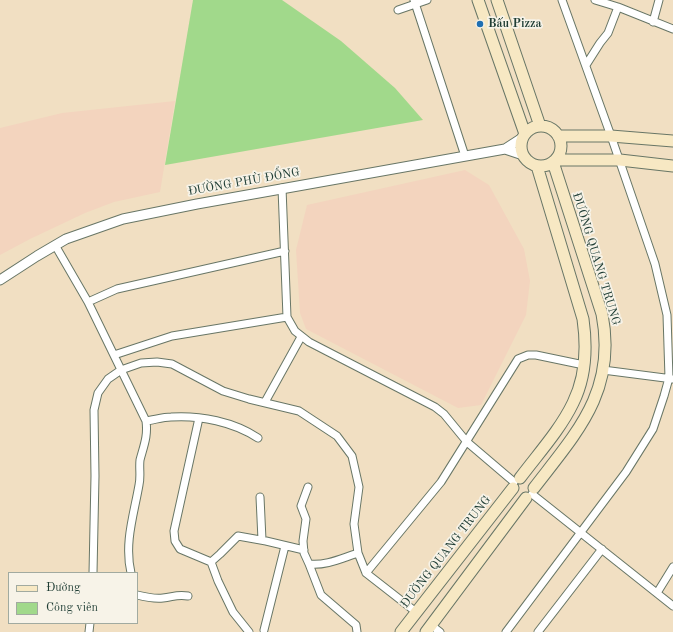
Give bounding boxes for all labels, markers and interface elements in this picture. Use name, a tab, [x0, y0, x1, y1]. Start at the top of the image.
place label: Bấu Pizza	[488, 17, 542, 31]
marker: Bấu Pizza	[475, 19, 485, 29]
street label: ĐƯỜNG PHÙ ĐỔNG	[187, 165, 301, 199]
street label: ĐƯỜNG QUANG TRUNG	[569, 191, 623, 327]
street label: ĐƯỜNG QUANG TRUNG	[398, 493, 494, 611]
legend	[8, 572, 138, 624]
text: Đường	[46, 582, 81, 594]
text: Công viên	[46, 602, 98, 614]

